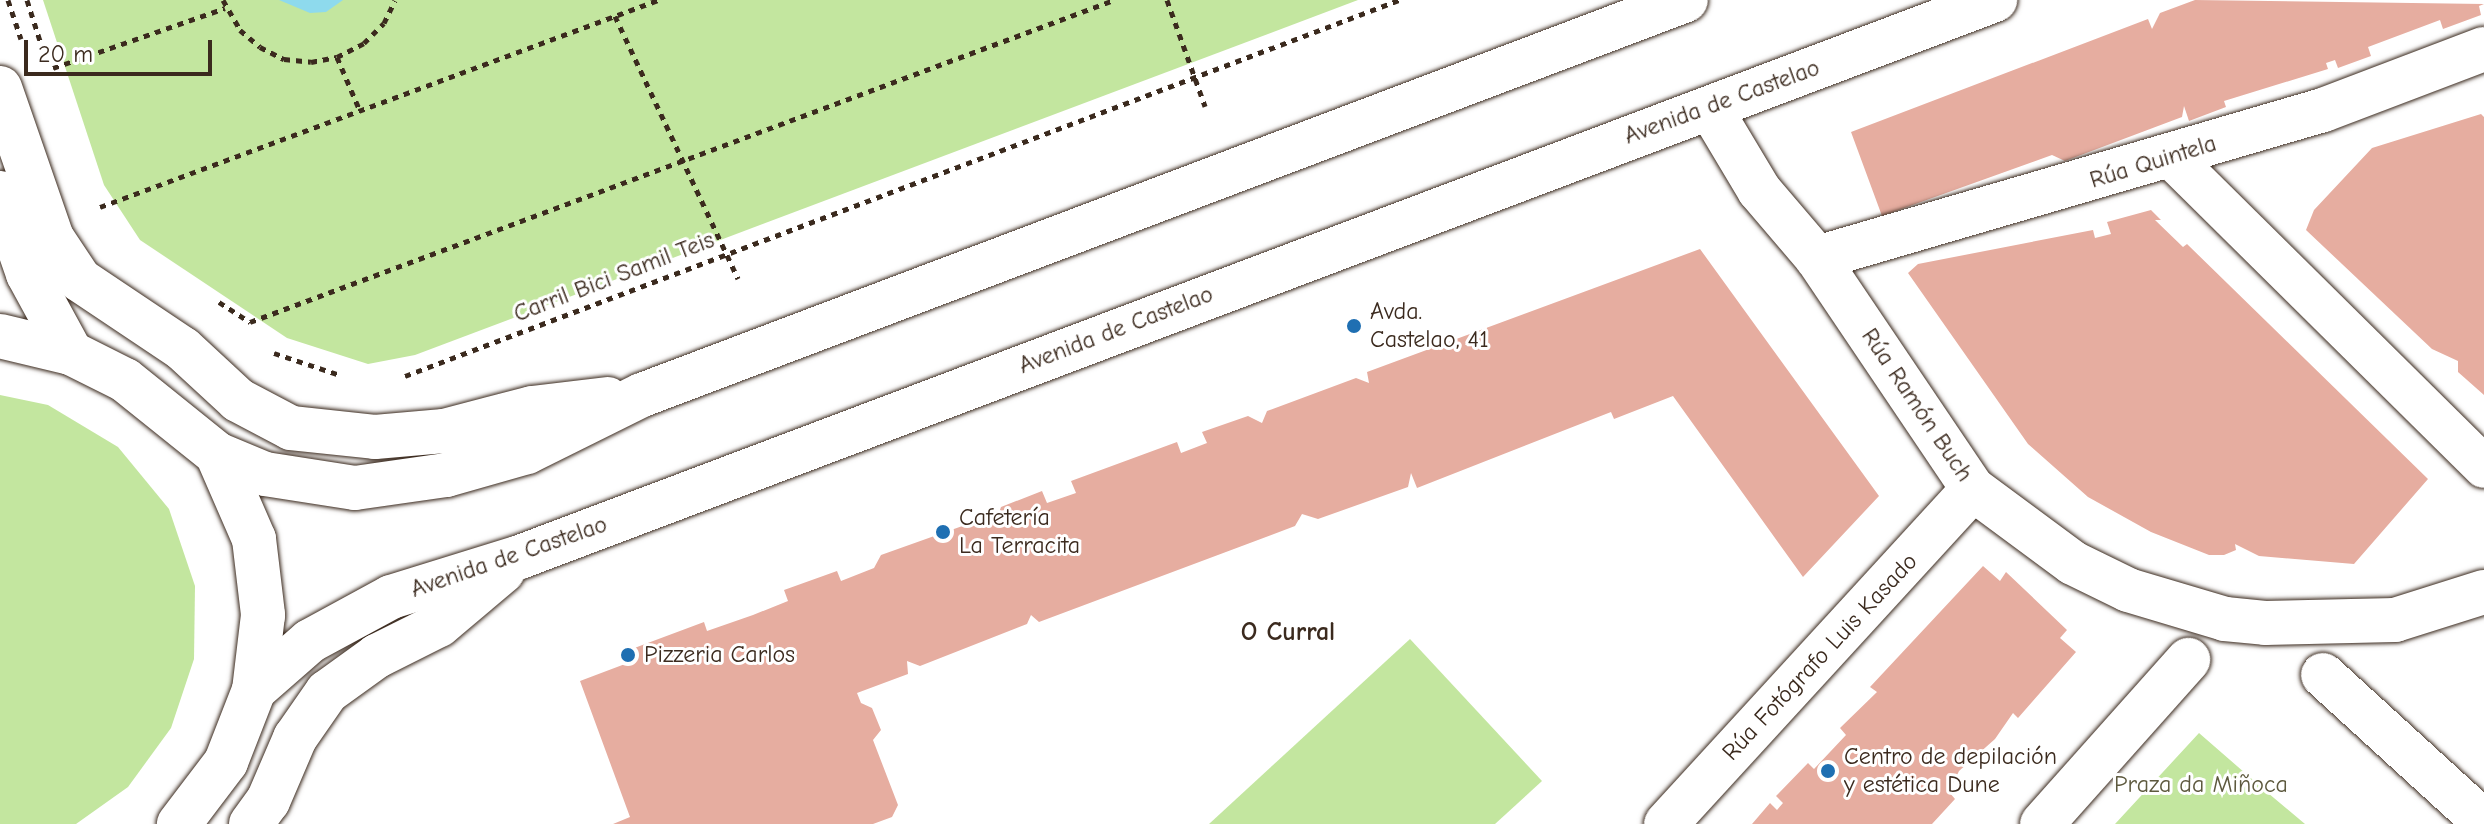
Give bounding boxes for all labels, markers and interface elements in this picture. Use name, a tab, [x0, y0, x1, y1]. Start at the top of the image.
scale bar	[28, 24, 216, 74]
text: 20 m	[38, 40, 93, 68]
street label: Avenida de Castelao	[1620, 53, 1824, 151]
street label: Rúa Quintela	[2086, 129, 2220, 195]
street label: Carril Bici Samil Teis	[510, 225, 718, 329]
street label: Avenida de Castelao	[1015, 280, 1217, 380]
place label: Avda. Castelao, 41	[1370, 298, 1489, 354]
marker: Avda. Castelao, 41	[1345, 317, 1363, 335]
street label: Rúa Ramón Buch	[1855, 323, 1979, 487]
place label: Cafetería La Terracita	[959, 504, 1080, 560]
street label: Avenida de Castelao	[407, 510, 611, 604]
marker: Cafetería La Terracita	[934, 523, 952, 541]
street label: Rúa Fotógrafo Luis Kasado	[1716, 547, 1924, 767]
district label: O Curral	[1241, 617, 1335, 649]
place label: Pizzeria Carlos	[644, 641, 795, 669]
marker: Pizzeria Carlos	[619, 646, 637, 664]
place label: Centro de depilación y estética Dune	[1844, 743, 2057, 799]
marker: Centro de depilación y estética Dune	[1819, 762, 1837, 780]
park label: Praza da Miñoca	[2114, 771, 2288, 799]

